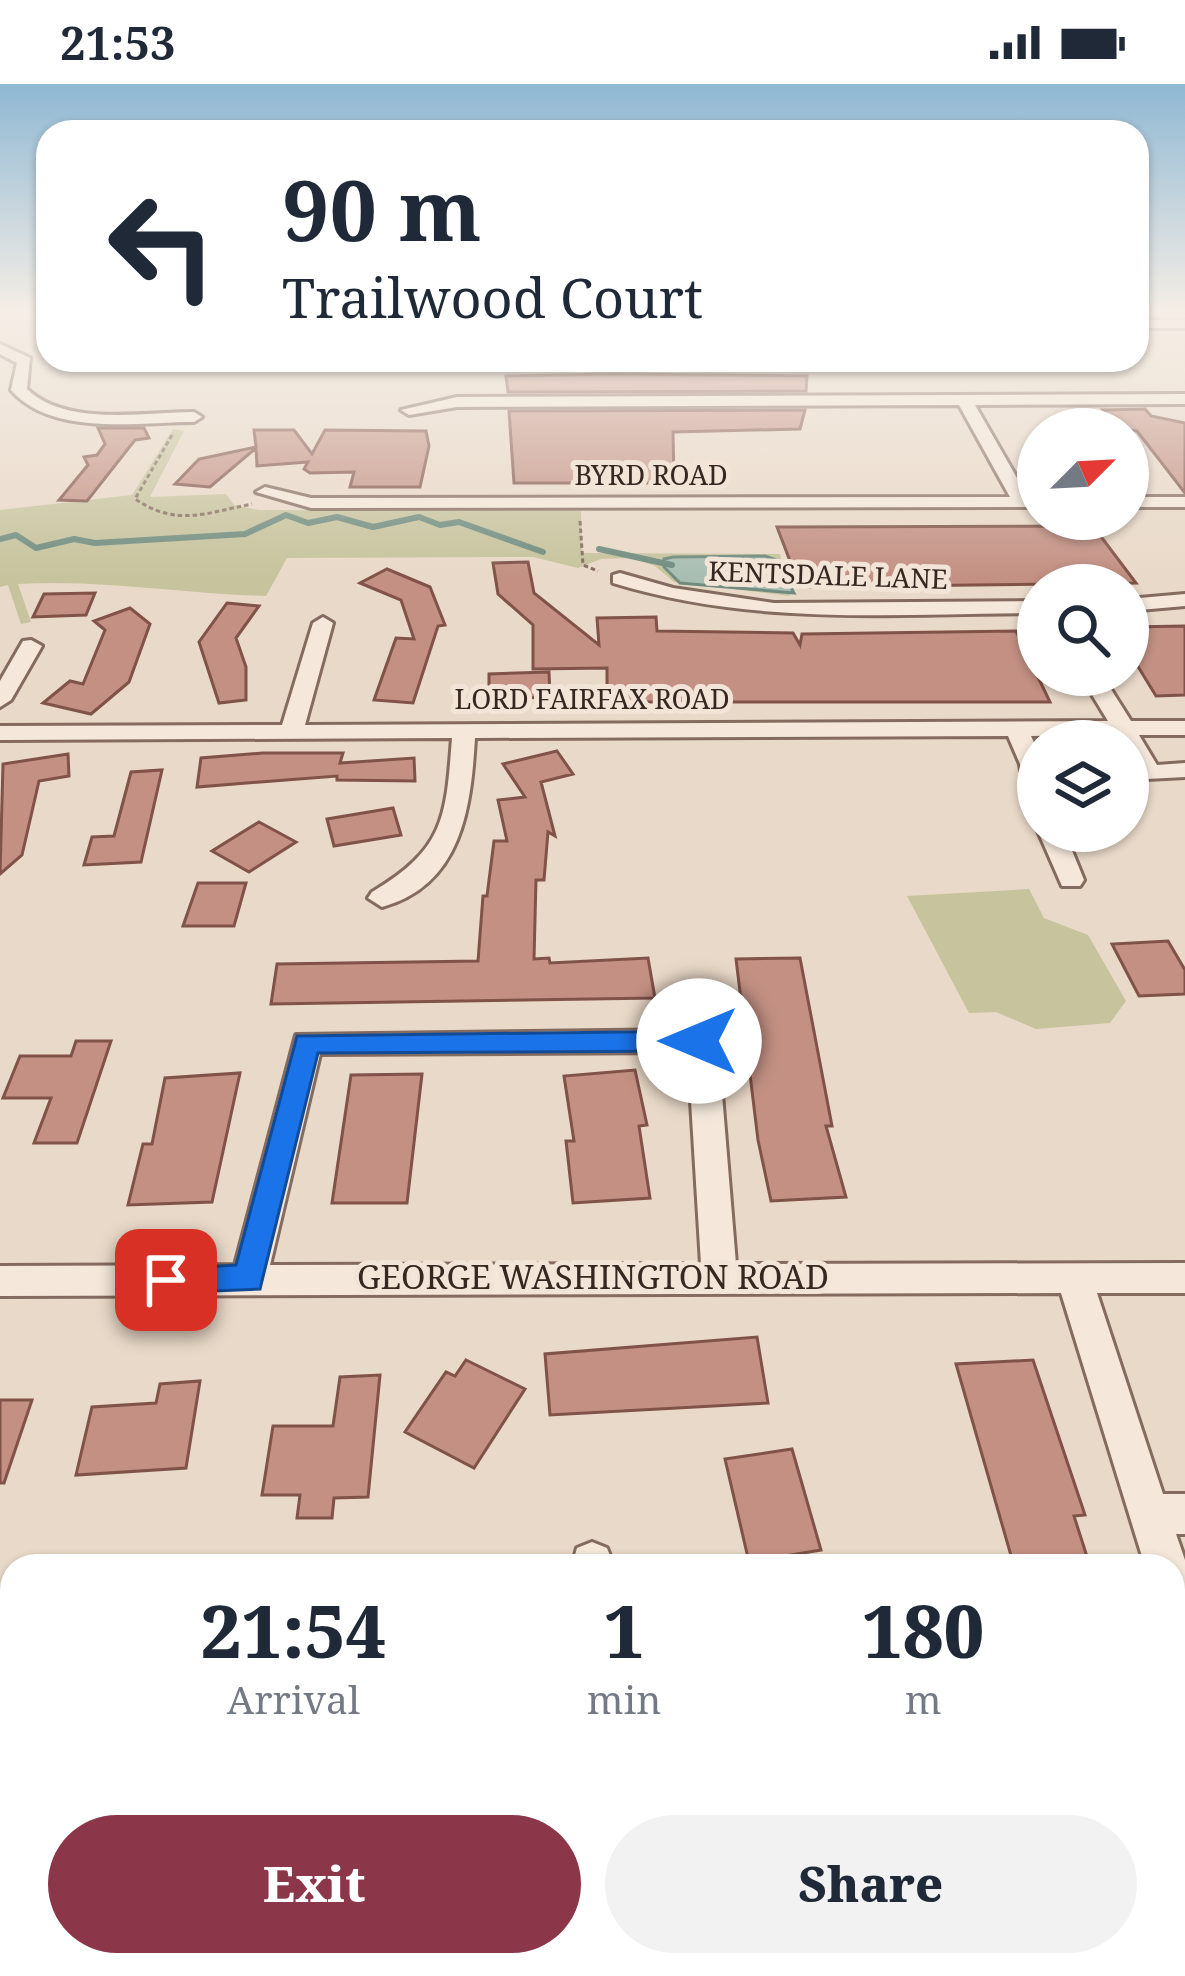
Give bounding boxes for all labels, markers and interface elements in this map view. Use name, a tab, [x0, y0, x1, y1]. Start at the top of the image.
text: 21:53	[60, 12, 175, 73]
text: 90 m	[282, 151, 482, 266]
icon: left	[84, 168, 240, 324]
text: Trailwood Court	[282, 260, 703, 334]
north arrow	[1017, 408, 1149, 540]
map controls	[1017, 408, 1149, 852]
street label: BYRD ROAD	[574, 456, 728, 493]
street label: KENTSDALE LANE	[708, 552, 948, 597]
button: search	[1017, 564, 1149, 696]
street label: LORD FAIRFAX ROAD	[454, 680, 730, 717]
button: layers	[1017, 720, 1149, 852]
position arrow	[636, 978, 762, 1104]
pin	[115, 1229, 217, 1331]
icon: arrive	[133, 1247, 199, 1313]
street label: GEORGE WASHINGTON ROAD	[357, 1254, 829, 1299]
text: 21:54	[201, 1581, 386, 1679]
text: 1	[604, 1581, 645, 1679]
text: 180	[862, 1581, 984, 1679]
text: Arrival	[227, 1672, 360, 1725]
text: min	[587, 1672, 661, 1725]
text: m	[905, 1672, 942, 1725]
button: Exit	[48, 1815, 581, 1953]
button: Share	[605, 1815, 1137, 1953]

